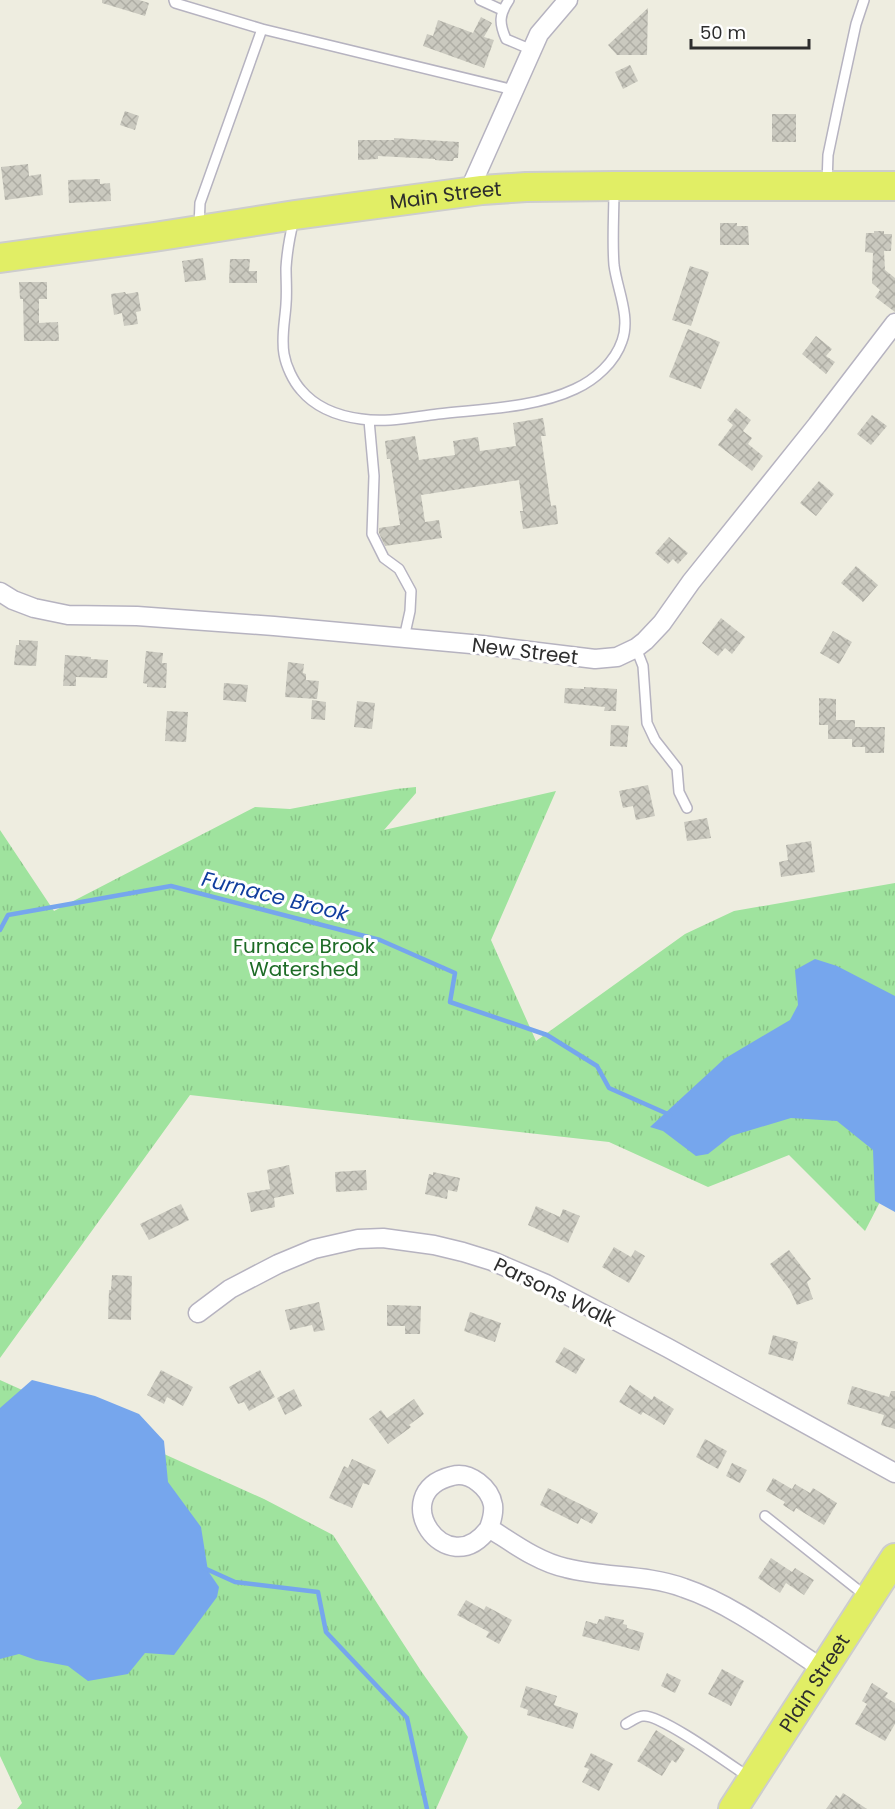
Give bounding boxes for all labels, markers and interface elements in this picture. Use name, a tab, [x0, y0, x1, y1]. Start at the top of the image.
scale bar	[691, 12, 810, 50]
text: 50 m	[700, 20, 746, 45]
street label: Main Street	[388, 175, 502, 216]
street label: New Street	[470, 631, 580, 671]
water label: Furnace Brook	[199, 864, 352, 928]
park label: Furnace Brook Watershed	[233, 932, 376, 983]
street label: Parsons Walk	[489, 1250, 621, 1334]
street label: Plain Street	[772, 1628, 856, 1737]

